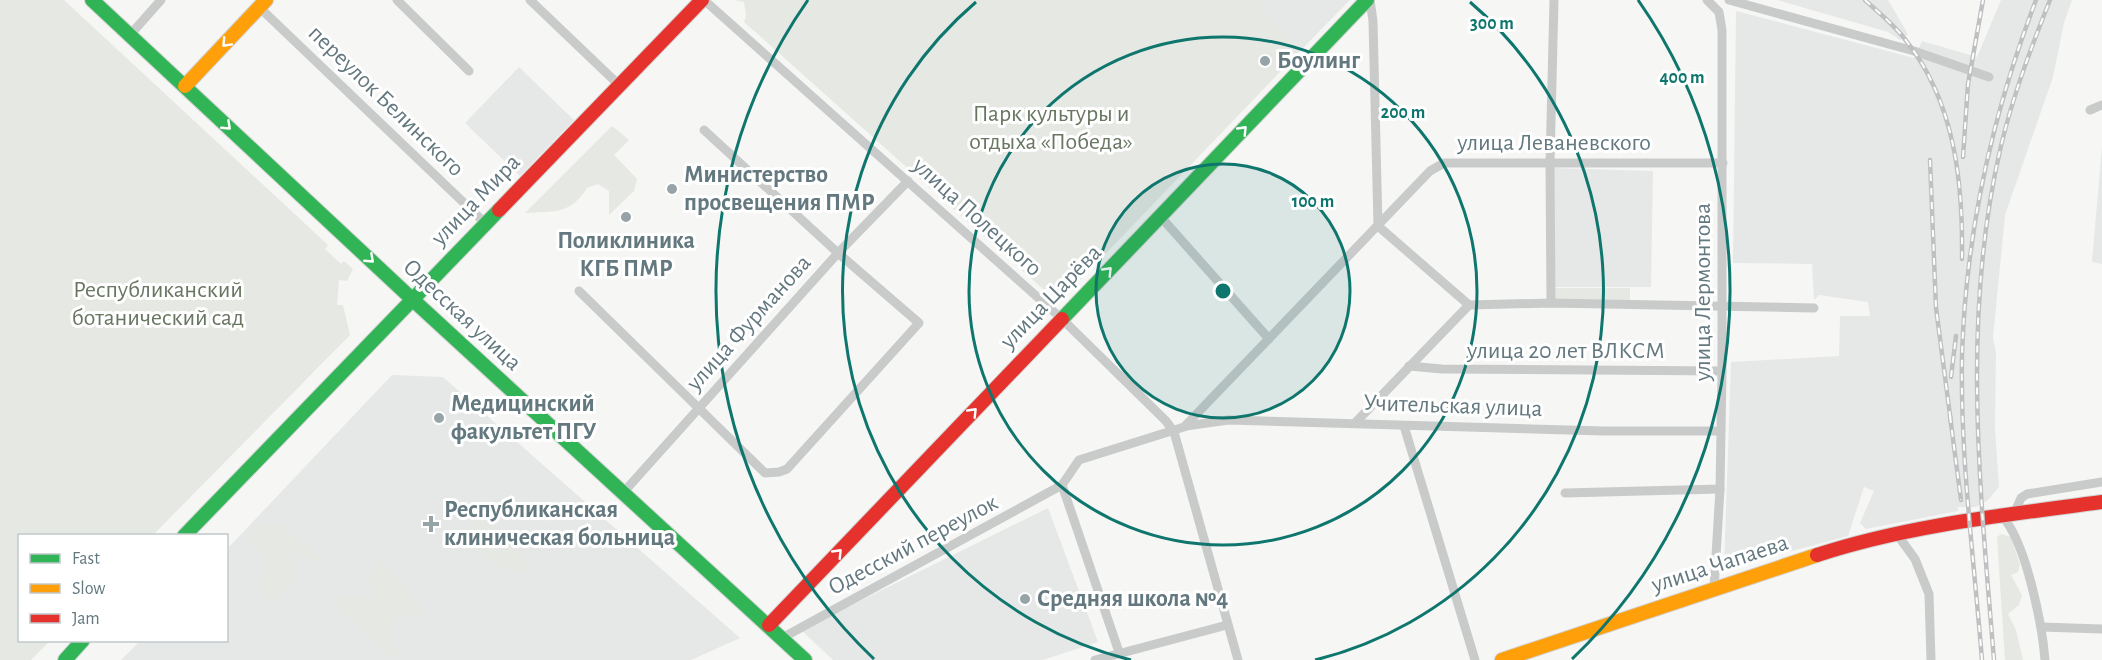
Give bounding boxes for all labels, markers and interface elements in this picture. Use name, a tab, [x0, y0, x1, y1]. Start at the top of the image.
text: 300 m	[1470, 15, 1514, 33]
street label: переулок Белинского	[304, 21, 468, 181]
one-way arrow	[222, 36, 233, 46]
place label: Боулинг	[1277, 49, 1360, 73]
marker: Боулинг	[1258, 54, 1272, 68]
text: 400 m	[1659, 69, 1705, 87]
park label: Парк культуры и отдыха «Победа»	[969, 102, 1133, 154]
text: 200 m	[1381, 104, 1425, 122]
one-way arrow	[221, 119, 231, 130]
one-way arrow	[1235, 126, 1246, 137]
street label: улица Леваневского	[1456, 131, 1651, 155]
street label: улица Мира	[426, 150, 525, 251]
street label: улица Полецкого	[907, 152, 1046, 281]
place label: Министерство просвещения ПМР	[684, 163, 875, 215]
marker: Министерство просвещения ПМР	[665, 182, 679, 196]
text: 100 m	[1292, 193, 1334, 211]
street label: улица Лермонтова	[1691, 203, 1715, 382]
marker: Поликлиника КГБ ПМР	[619, 210, 633, 224]
place label: Поликлиника КГБ ПМР	[557, 229, 695, 281]
street label: улица Царёва	[995, 240, 1106, 354]
street label: улица Фурманова	[682, 251, 816, 396]
one-way arrow	[362, 252, 373, 263]
street label: Одесская улица	[398, 255, 526, 376]
one-way arrow	[1100, 267, 1111, 278]
park label: Республиканский ботанический сад	[72, 278, 244, 330]
centre of rings	[1213, 281, 1233, 301]
street label: улица 20 лет ВЛКСМ	[1466, 339, 1665, 363]
street label: Учительская улица	[1363, 391, 1543, 421]
place label: Медицинский факультет ПГУ	[451, 392, 596, 444]
one-way arrow	[966, 408, 977, 418]
marker: Медицинский факультет ПГУ	[432, 411, 446, 425]
street label: Одесский переулок	[824, 490, 1002, 600]
place label: Республиканская клиническая больница	[444, 498, 675, 550]
marker: Республиканская клиническая больница	[422, 515, 440, 533]
street label: улица Чапаева	[1648, 531, 1791, 598]
legend	[18, 534, 228, 642]
one-way arrow	[831, 549, 842, 559]
text: Fast	[72, 550, 100, 568]
text: Slow	[72, 580, 105, 598]
place label: Средняя школа №4	[1037, 587, 1228, 611]
marker: Средняя школа №4	[1018, 592, 1032, 606]
text: Jam	[72, 610, 100, 628]

